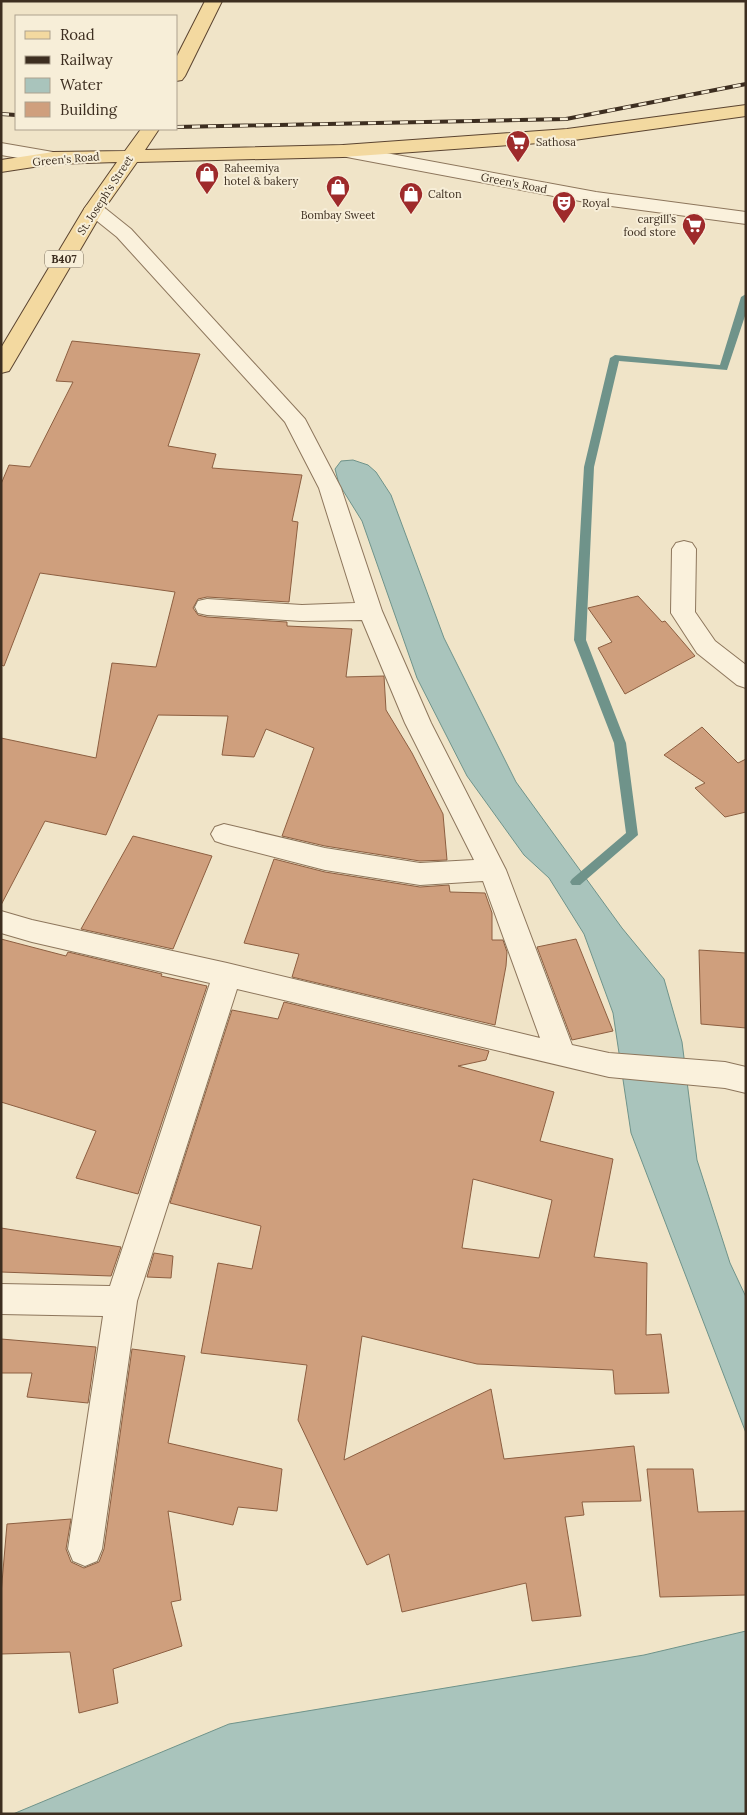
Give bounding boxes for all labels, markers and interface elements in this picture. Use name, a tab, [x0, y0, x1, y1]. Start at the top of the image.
legend	[15, 15, 178, 130]
text: Road	[60, 25, 95, 44]
text: Railway	[60, 50, 113, 69]
text: Water	[60, 75, 103, 94]
text: Building	[60, 100, 118, 119]
supermarket icon: Sathosa	[505, 129, 531, 163]
place label: Sathosa	[536, 135, 576, 149]
street label: Green's Road	[32, 149, 101, 169]
street label: St. Joseph's Street	[74, 152, 136, 237]
shop icon: Raheemiya hotel & bakery	[194, 161, 220, 195]
place label: Raheemiya hotel & bakery	[224, 161, 298, 188]
street label: Green's Road	[480, 170, 549, 196]
shop icon: Bombay Sweet	[325, 174, 351, 208]
shop icon: Calton	[398, 181, 424, 215]
place label: Calton	[428, 187, 462, 201]
theatre icon: Royal	[551, 190, 577, 224]
place label: Royal	[582, 196, 610, 210]
place label: Bombay Sweet	[301, 208, 376, 222]
place label: cargill’s food store	[624, 212, 676, 239]
supermarket icon: cargill’s food store	[681, 212, 707, 246]
road number: B407	[45, 250, 83, 268]

